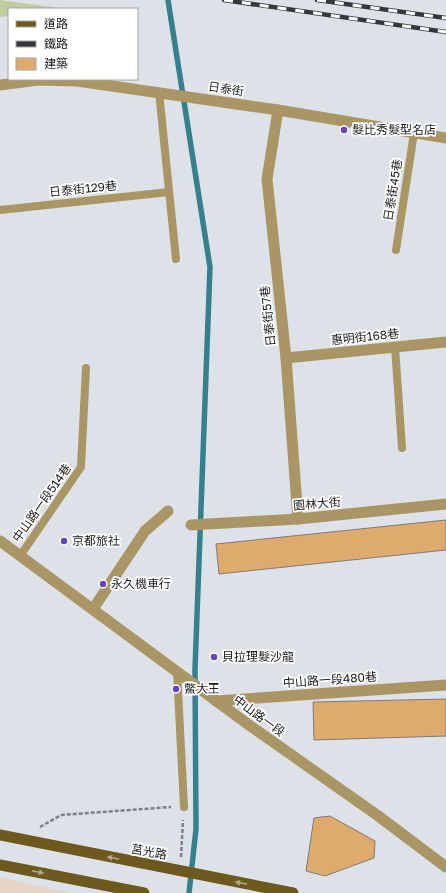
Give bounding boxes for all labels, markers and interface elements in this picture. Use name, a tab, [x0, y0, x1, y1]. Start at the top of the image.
legend	[8, 8, 138, 80]
text: 道路	[44, 16, 68, 31]
text: 鐵路	[44, 36, 68, 51]
text: 建築	[44, 56, 68, 71]
street label: 日泰街	[207, 78, 245, 99]
place label: 髮比秀髮型名店	[352, 122, 436, 137]
marker: 髮比秀髮型名店	[339, 125, 349, 135]
street label: 日泰街45巷	[380, 158, 405, 222]
street label: 日泰街129巷	[48, 177, 118, 200]
street label: 日泰街57巷	[257, 285, 278, 347]
street label: 惠明街168巷	[330, 325, 400, 348]
street label: 中山路一段514巷	[9, 461, 74, 545]
street label: 園林大街	[292, 494, 342, 513]
place label: 京都旅社	[72, 533, 120, 548]
marker: 京都旅社	[59, 536, 69, 546]
place label: 永久機車行	[111, 576, 171, 591]
marker: 永久機車行	[98, 579, 108, 589]
place label: 貝拉理髮沙龍	[222, 649, 294, 664]
marker: 貝拉理髮沙龍	[209, 652, 219, 662]
street label: 中山路一段480巷	[283, 669, 377, 690]
place label: 鱉大王	[184, 681, 220, 696]
marker: 鱉大王	[171, 684, 181, 694]
street label: 中山路一段	[231, 692, 288, 739]
street label: 莒光路	[130, 841, 168, 862]
one-way arrow	[107, 854, 119, 860]
one-way arrow	[32, 870, 44, 876]
one-way arrow	[234, 880, 247, 886]

